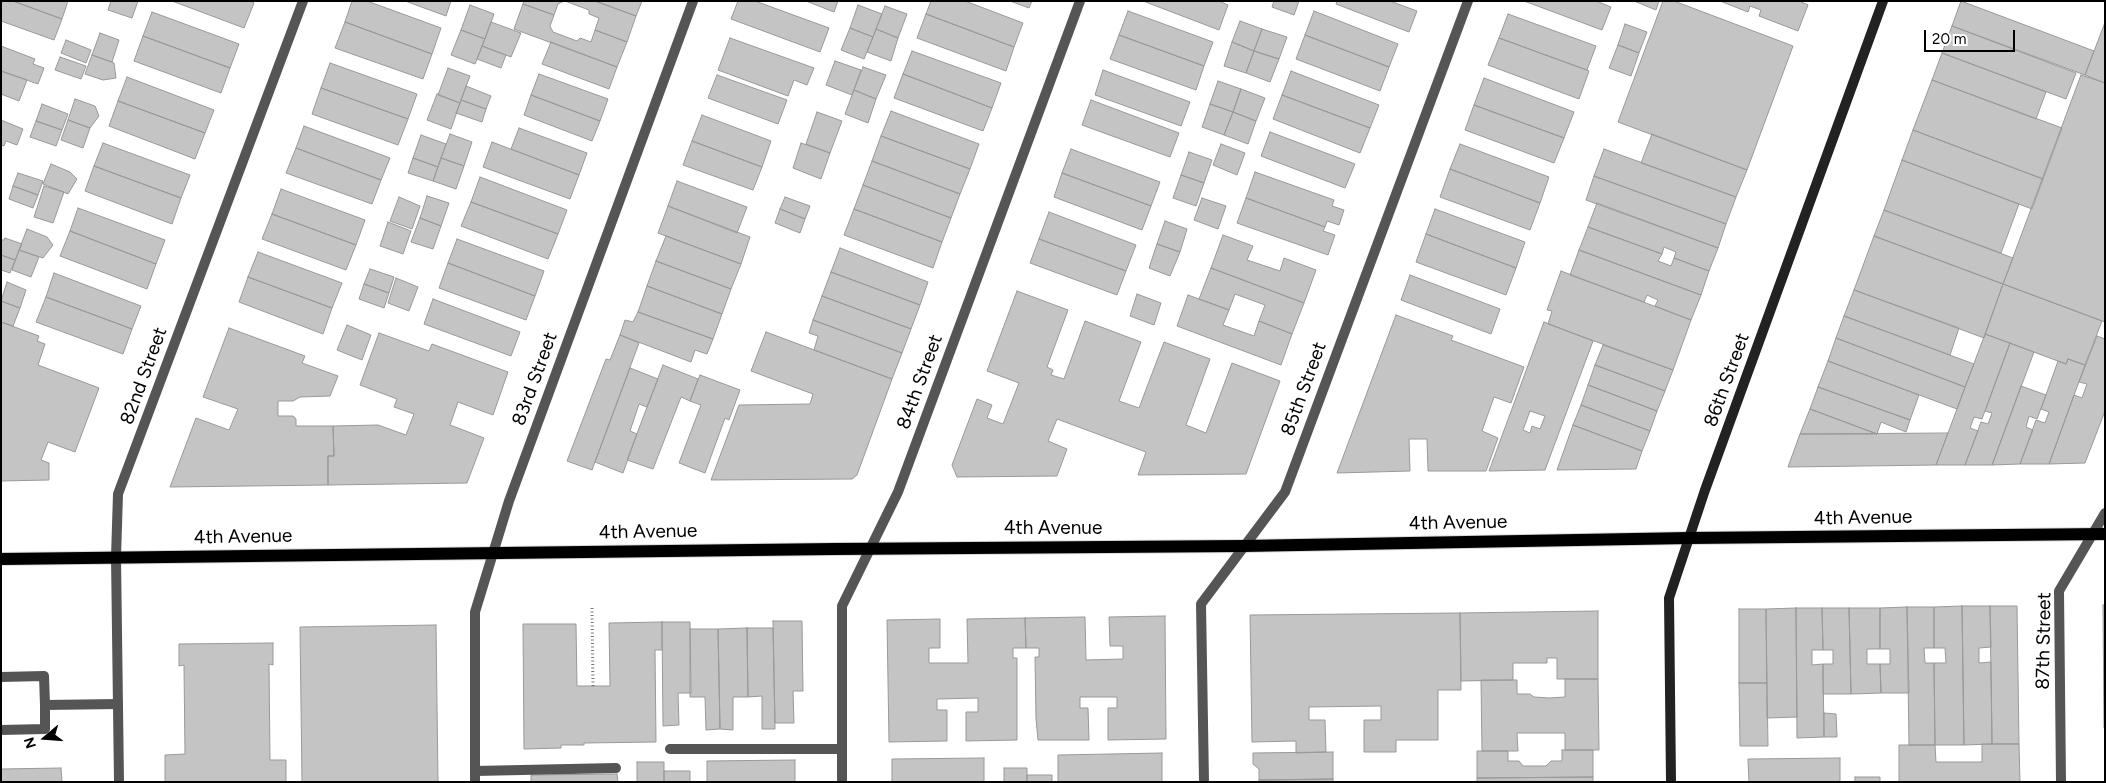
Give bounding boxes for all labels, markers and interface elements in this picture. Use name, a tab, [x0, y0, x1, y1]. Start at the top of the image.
scale bar	[1926, 20, 2017, 52]
text: 20 m	[1932, 30, 1966, 48]
street label: 82nd Street	[116, 324, 172, 428]
street label: 83rd Street	[508, 329, 562, 429]
street label: 86th Street	[1700, 330, 1754, 430]
street label: 84th Street	[892, 332, 948, 432]
street label: 85th Street	[1276, 339, 1332, 439]
street label: 4th Avenue	[1814, 506, 1912, 530]
street label: 4th Avenue	[1409, 511, 1507, 535]
street label: 4th Avenue	[1004, 517, 1102, 539]
street label: 4th Avenue	[599, 520, 697, 544]
street label: 4th Avenue	[194, 525, 292, 549]
street label: 87th Street	[2032, 592, 2056, 690]
north arrow	[20, 713, 70, 763]
text: N	[21, 735, 40, 751]

